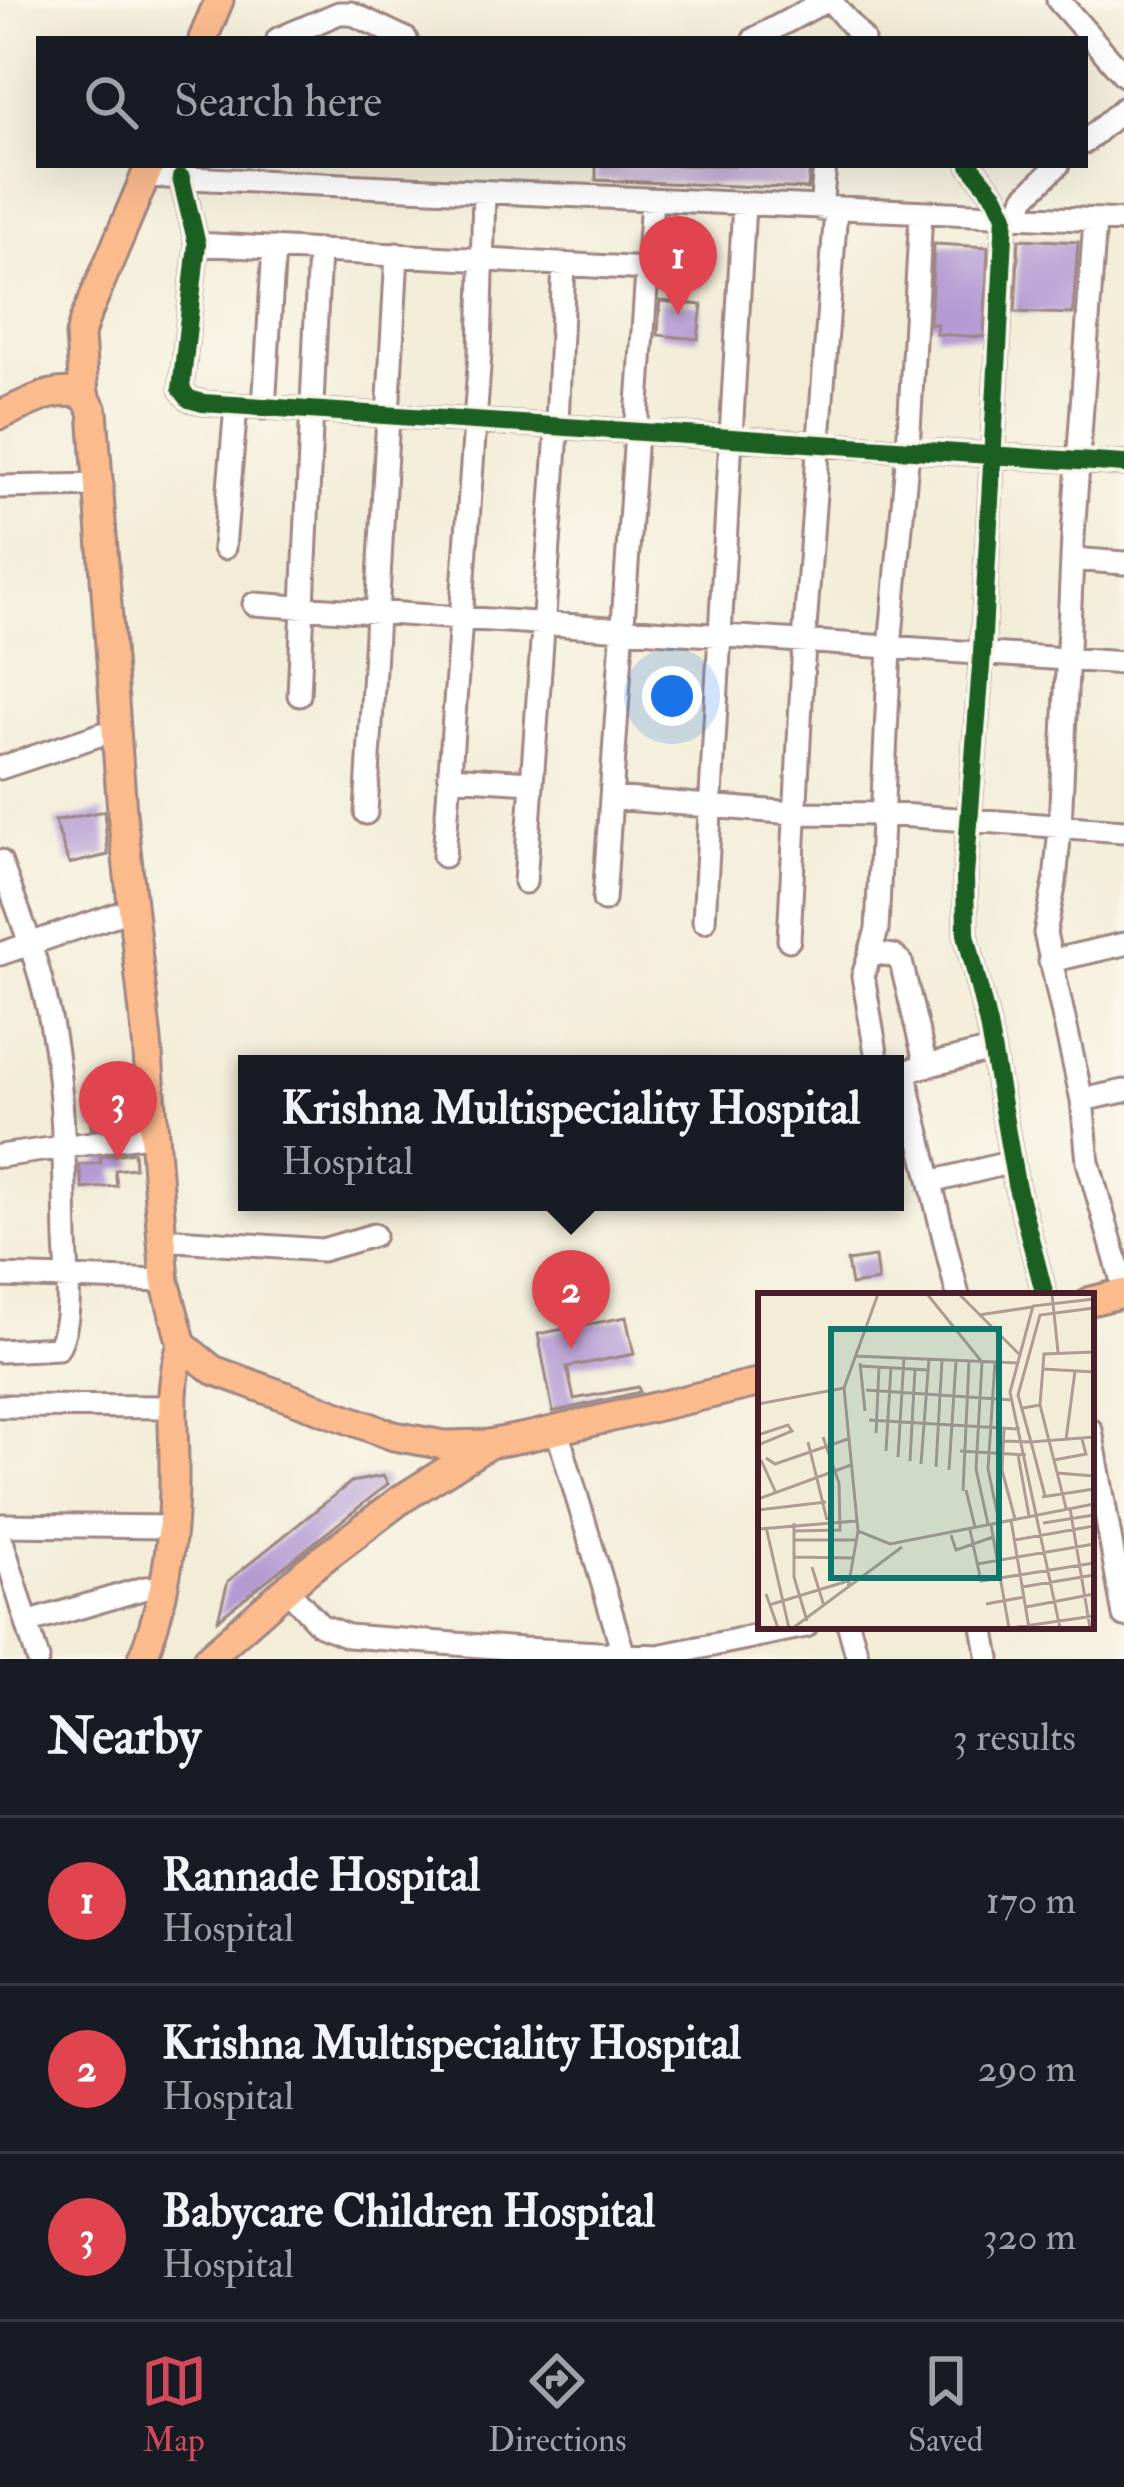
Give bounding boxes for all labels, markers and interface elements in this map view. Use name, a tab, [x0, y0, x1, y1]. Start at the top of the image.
search box	[36, 36, 1088, 168]
icon: search	[78, 69, 144, 135]
text: Search here	[174, 74, 382, 130]
pin: 1	[639, 216, 717, 315]
your location	[642, 666, 702, 726]
popup	[238, 1055, 904, 1211]
pin: 3	[79, 1061, 157, 1160]
text: Krishna Multispeciality Hospital	[281, 1081, 861, 1137]
text: Hospital	[281, 1137, 413, 1186]
pin: 2	[532, 1250, 610, 1349]
inset map	[758, 1293, 1094, 1629]
text: Nearby	[48, 1705, 201, 1769]
text: 3 results	[953, 1713, 1076, 1762]
text: Rannade Hospital	[162, 1848, 480, 1904]
text: 1	[80, 1876, 94, 1925]
text: 170 m	[986, 1876, 1076, 1925]
text: Hospital	[162, 1904, 294, 1953]
text: Krishna Multispeciality Hospital	[162, 2016, 741, 2072]
text: 2	[77, 2044, 97, 2093]
text: 290 m	[978, 2044, 1076, 2093]
text: Hospital	[162, 2072, 294, 2121]
text: Babycare Children Hospital	[162, 2184, 655, 2240]
text: 3	[80, 2212, 94, 2261]
text: 320 m	[983, 2212, 1076, 2261]
text: Hospital	[162, 2240, 294, 2289]
tab: Map	[141, 2348, 207, 2461]
tab: Directions	[488, 2348, 627, 2461]
tab: Saved	[908, 2348, 983, 2461]

